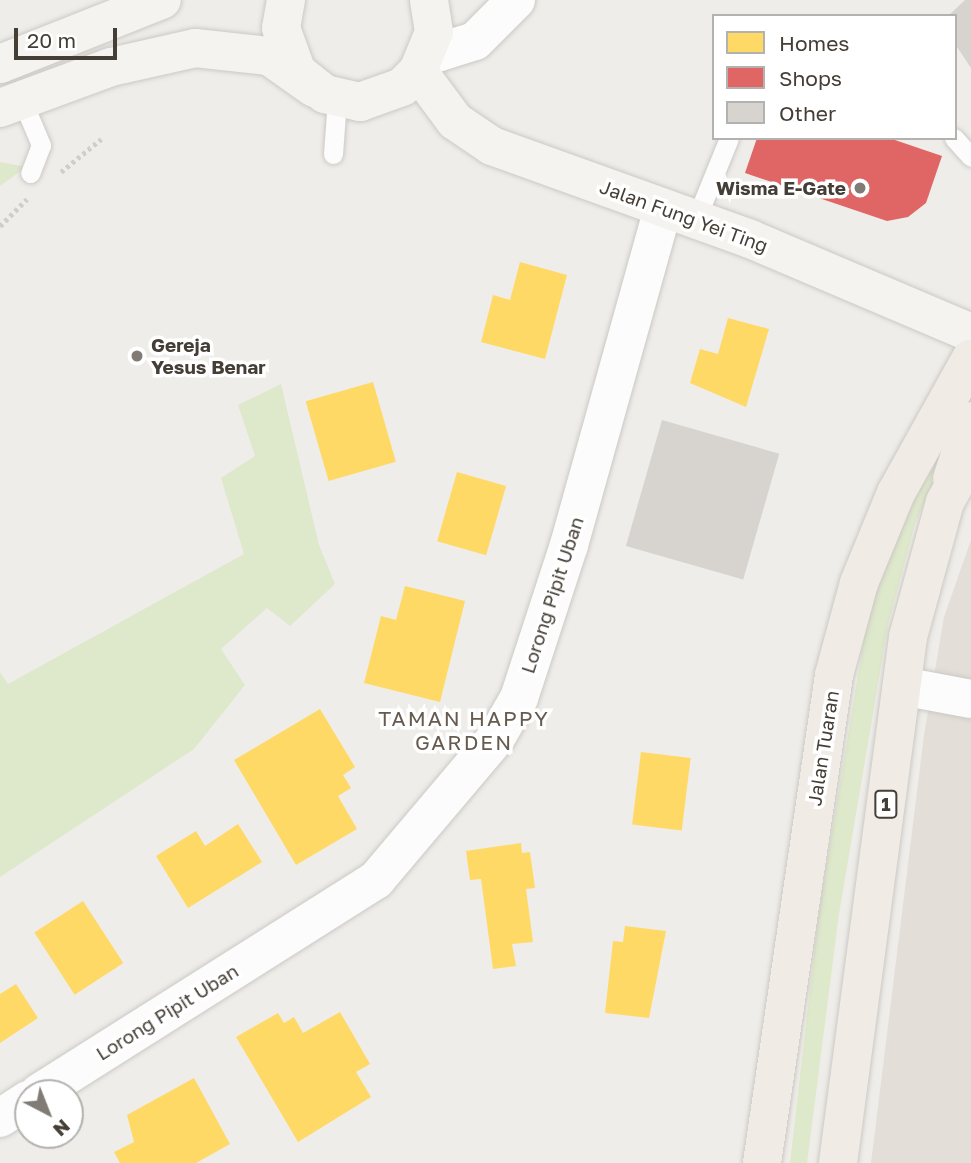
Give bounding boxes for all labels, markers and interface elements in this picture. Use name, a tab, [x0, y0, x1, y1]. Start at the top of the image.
scale bar	[18, 14, 121, 58]
legend	[712, 14, 957, 140]
text: 20 m	[27, 27, 76, 53]
text: Homes	[779, 30, 849, 56]
text: Shops	[779, 65, 842, 91]
text: Other	[779, 100, 836, 126]
street label: Jalan Fung Yei Ting	[597, 175, 771, 257]
place label: Wisma E-Gate	[716, 177, 846, 199]
marker: Wisma E-Gate	[852, 180, 868, 196]
place label: Gereja Yesus Benar	[151, 334, 266, 378]
marker: Gereja Yesus Benar	[129, 348, 145, 364]
street label: Lorong Pipit Uban	[516, 514, 588, 676]
street label: Jalan Tuaran	[803, 689, 843, 807]
district label: TAMAN HAPPY GARDEN	[380, 705, 548, 755]
road number: 1	[874, 790, 898, 818]
street label: Lorong Pipit Uban	[92, 959, 242, 1065]
north arrow	[14, 1079, 84, 1149]
text: N	[49, 1115, 75, 1142]

